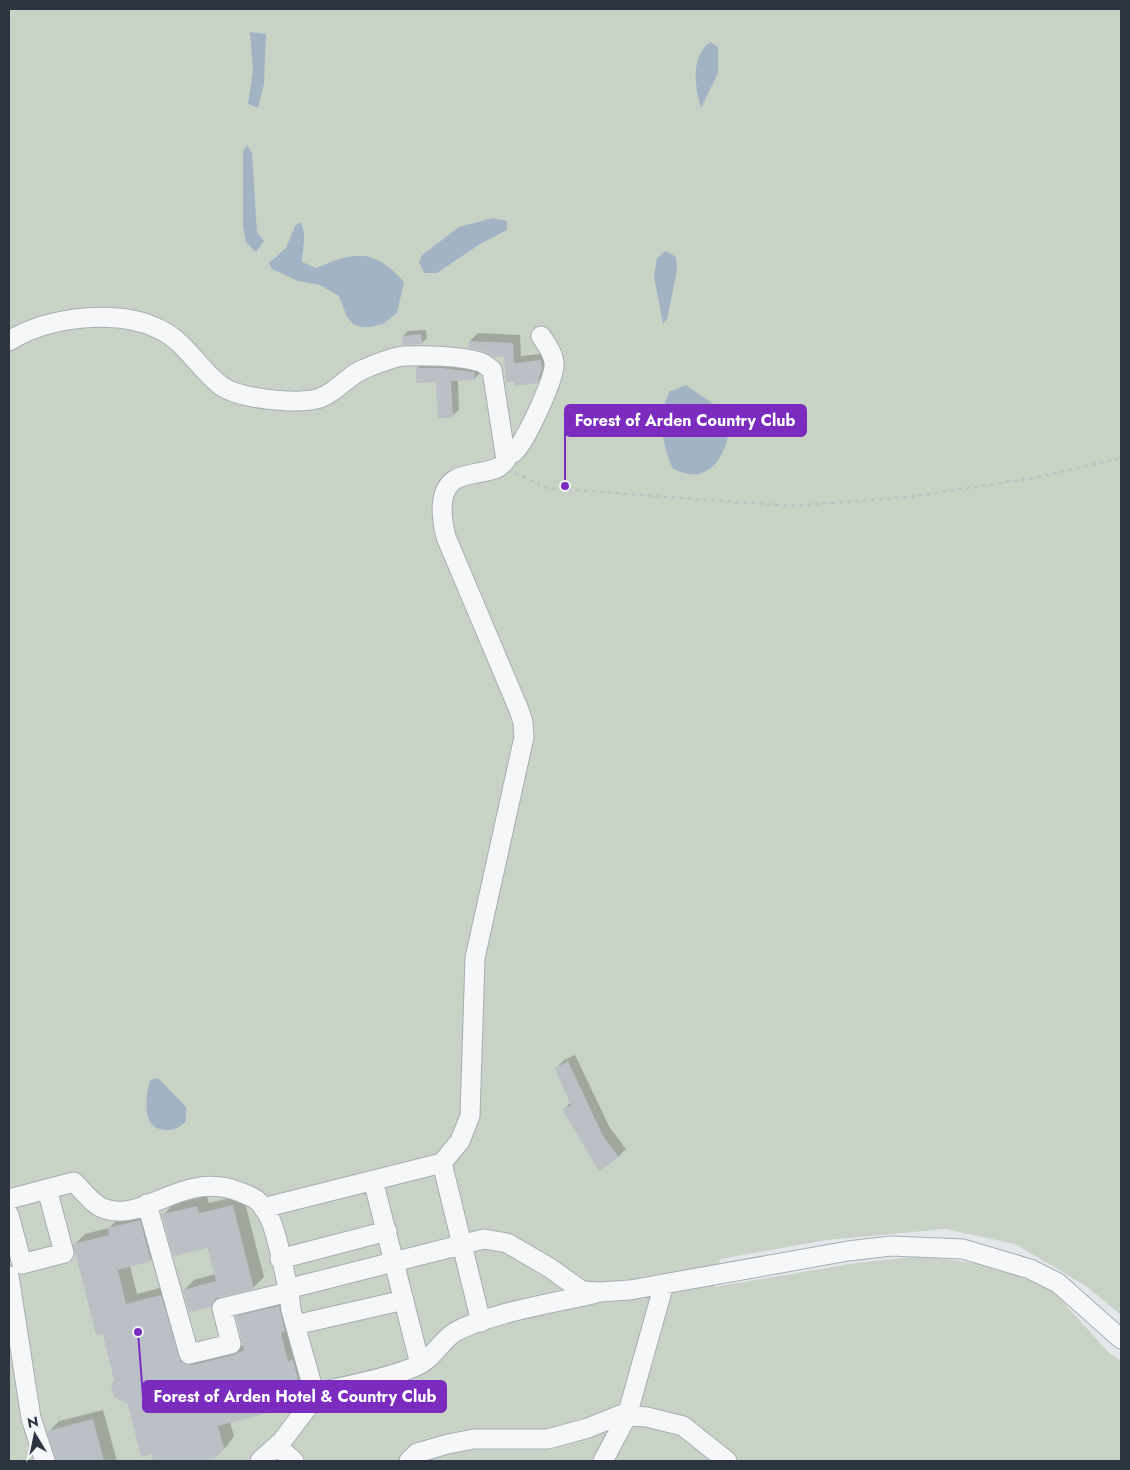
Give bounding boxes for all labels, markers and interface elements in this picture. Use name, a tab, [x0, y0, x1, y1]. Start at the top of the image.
callout: Forest of Arden Country Club	[565, 405, 806, 436]
text: Forest of Arden Country Club	[575, 409, 795, 432]
callout: Forest of Arden Hotel & Country Club	[143, 1381, 446, 1412]
text: Forest of Arden Hotel & Country Club	[154, 1385, 437, 1408]
north arrow	[10, 1410, 60, 1460]
text: N	[26, 1411, 40, 1433]

